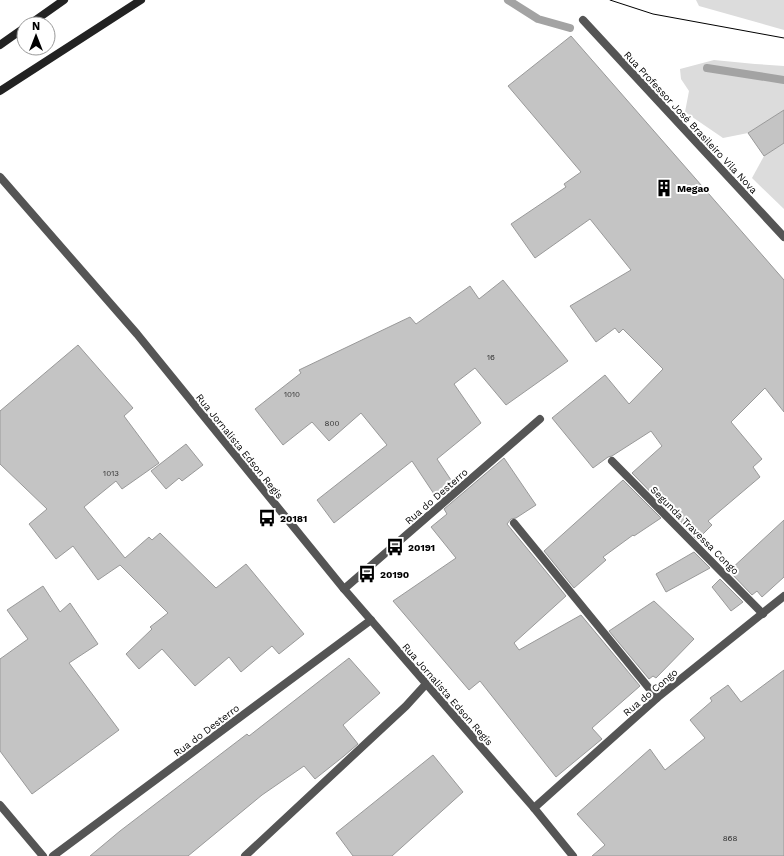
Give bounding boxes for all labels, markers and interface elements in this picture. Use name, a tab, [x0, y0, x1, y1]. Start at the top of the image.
north arrow	[16, 16, 56, 56]
text: N	[32, 20, 40, 33]
street label: Rua Professor José Brasileiro Vila Nova	[622, 49, 760, 196]
building icon: Megao	[654, 178, 674, 198]
place label: Megao	[677, 183, 709, 194]
house number: 16	[487, 353, 495, 362]
house number: 1010	[284, 390, 300, 399]
street label: Rua Jornalista Edson Regis	[194, 392, 285, 501]
house number: 800	[325, 419, 339, 428]
street label: Rua do Desterro	[403, 466, 470, 527]
house number: 1013	[103, 469, 119, 478]
street label: Segunda Travessa Congo	[648, 484, 741, 577]
bus stop icon: 20181	[257, 508, 277, 528]
place label: 20181	[280, 513, 307, 524]
bus stop icon: 20191	[385, 537, 405, 557]
place label: 20191	[408, 542, 435, 553]
bus stop icon: 20190	[357, 564, 377, 584]
place label: 20190	[380, 569, 409, 580]
street label: Rua Jornalista Edson Regis	[400, 641, 495, 748]
street label: Rua do Congo	[621, 666, 680, 718]
street label: Rua do Desterro	[171, 702, 241, 759]
house number: 868	[723, 834, 737, 843]

